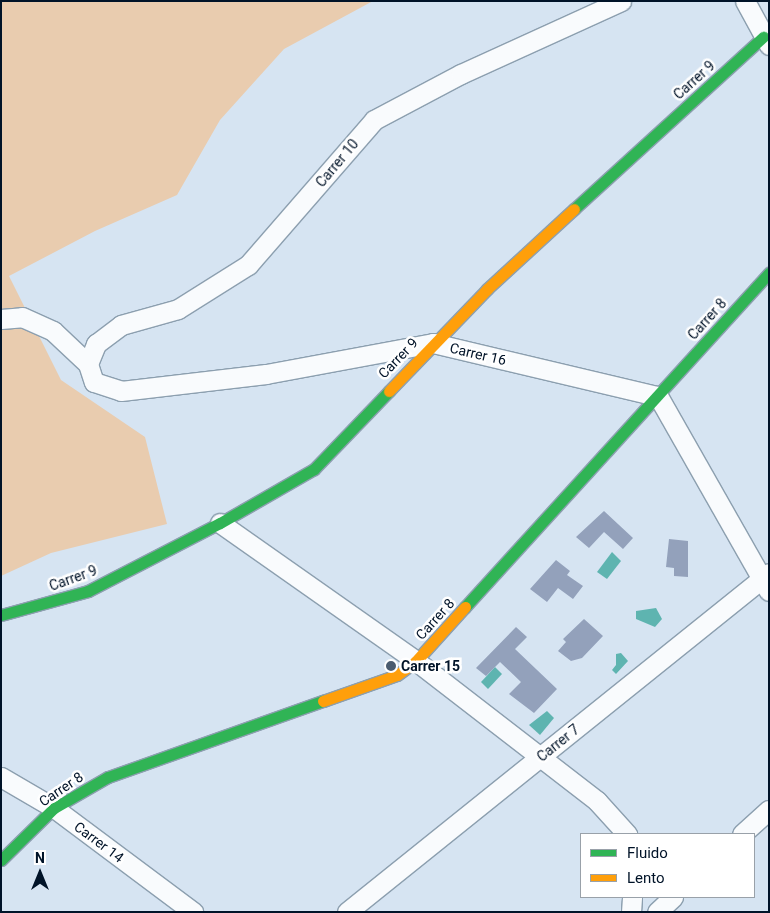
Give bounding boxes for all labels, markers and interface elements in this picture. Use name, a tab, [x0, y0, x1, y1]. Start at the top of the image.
street label: Carrer 9	[670, 57, 718, 103]
street label: Carrer 10	[312, 136, 362, 190]
street label: Carrer 8	[684, 295, 730, 343]
street label: Carrer 9	[375, 334, 421, 382]
street label: Carrer 16	[448, 339, 508, 369]
street label: Carrer 9	[47, 562, 99, 594]
street label: Carrer 8	[412, 595, 458, 643]
place label: Carrer 15	[401, 658, 460, 674]
marker: Carrer 15	[385, 660, 397, 672]
street label: Carrer 7	[533, 721, 583, 765]
street label: Carrer 8	[36, 768, 86, 810]
street label: Carrer 14	[71, 818, 127, 866]
legend	[580, 833, 755, 898]
text: Fluido	[627, 844, 668, 862]
north arrow	[15, 848, 65, 898]
text: N	[35, 850, 45, 866]
text: Lento	[627, 869, 665, 887]

